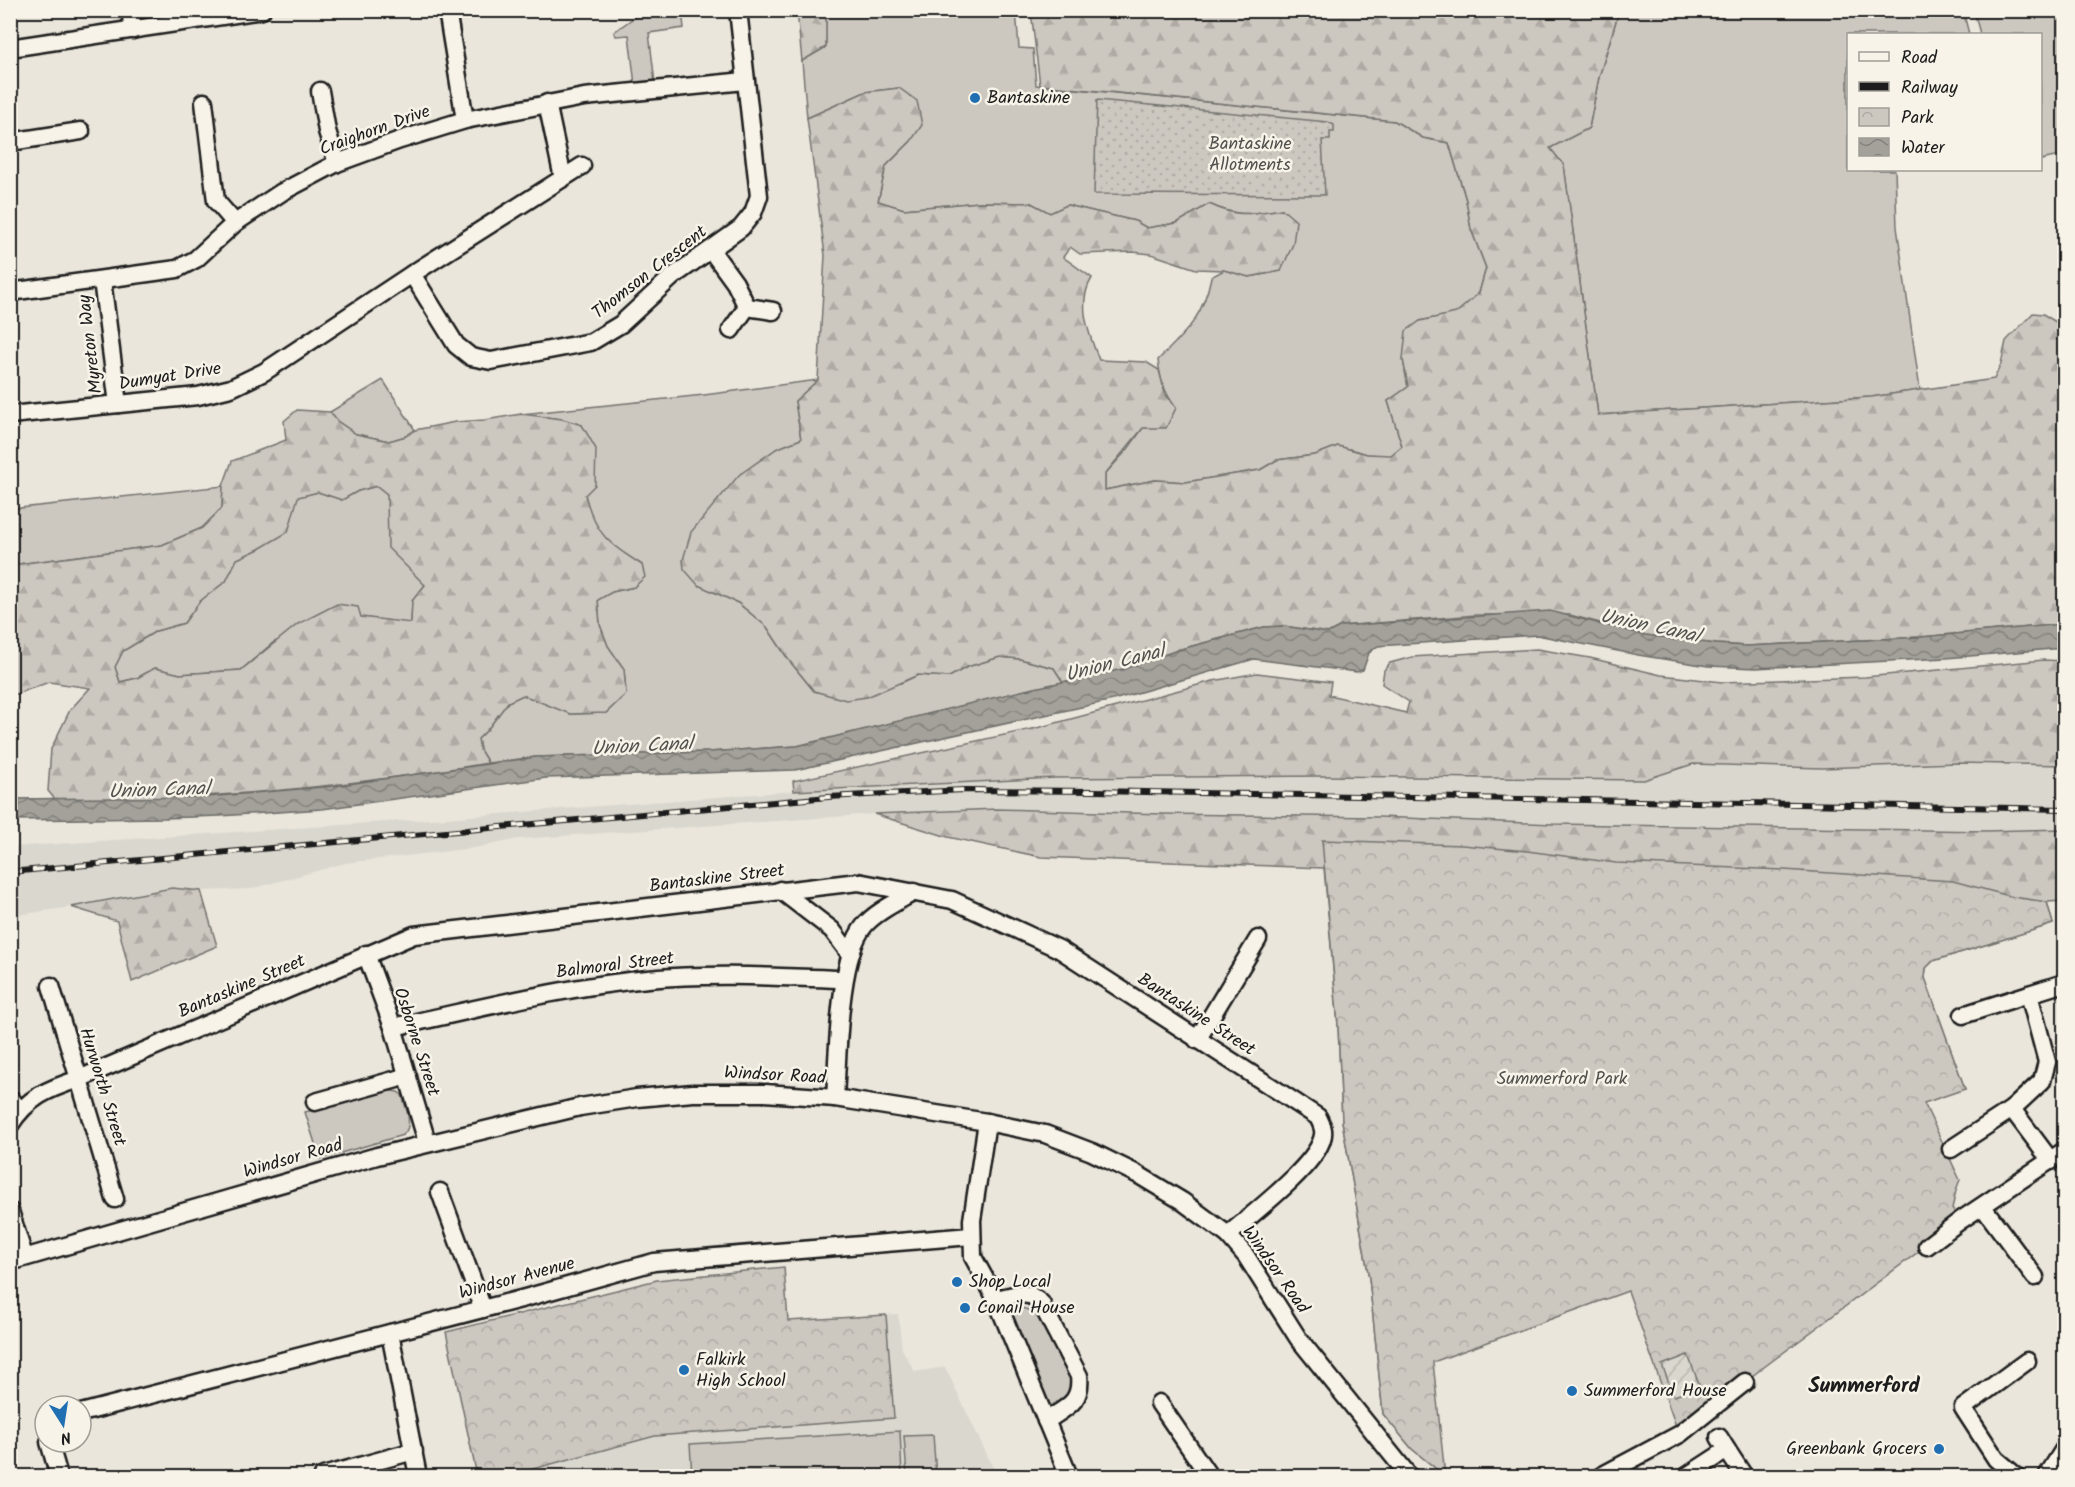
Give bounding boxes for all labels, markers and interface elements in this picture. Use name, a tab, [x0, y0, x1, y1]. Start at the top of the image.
legend	[1847, 33, 2042, 171]
text: Road	[1901, 44, 1938, 73]
text: Railway	[1901, 74, 1958, 103]
place label: Bantaskine	[987, 84, 1070, 113]
marker: Bantaskine	[968, 91, 982, 105]
street label: Craighorn Drive	[315, 98, 435, 164]
text: Park	[1901, 104, 1934, 133]
park label: Bantaskine Allotments	[1209, 130, 1292, 180]
text: Water	[1901, 134, 1946, 163]
street label: Thomson Crescent	[586, 218, 715, 327]
street label: Myreton Way	[70, 292, 111, 395]
street label: Dumyat Drive	[117, 355, 223, 399]
water label: Union Canal	[1597, 601, 1707, 654]
water label: Union Canal	[1062, 635, 1172, 692]
water label: Union Canal	[591, 728, 698, 766]
water label: Union Canal	[108, 773, 214, 809]
street label: Bantaskine Street	[648, 856, 787, 902]
street label: Balmoral Street	[554, 944, 677, 988]
street label: Bantaskine Street	[174, 947, 311, 1027]
street label: Bantaskine Street	[1131, 966, 1262, 1065]
street label: Osborne Street	[385, 984, 448, 1101]
street label: Hurworth Street	[70, 1024, 134, 1151]
street label: Windsor Road	[723, 1059, 828, 1093]
park label: Summerford Park	[1497, 1065, 1628, 1094]
street label: Windsor Road	[240, 1131, 347, 1187]
street label: Windsor Road	[1234, 1220, 1317, 1321]
street label: Windsor Avenue	[456, 1250, 578, 1308]
place label: Shop Local	[969, 1268, 1052, 1297]
marker: Shop Local	[950, 1275, 964, 1289]
place label: Conail House	[977, 1294, 1075, 1323]
marker: Conail House	[958, 1301, 972, 1315]
place label: Falkirk High School	[696, 1346, 786, 1396]
marker: Falkirk High School	[677, 1363, 691, 1377]
district label: Summerford	[1808, 1370, 1921, 1403]
place label: Summerford House	[1584, 1377, 1727, 1406]
marker: Summerford House	[1565, 1384, 1579, 1398]
north arrow	[33, 1394, 93, 1454]
text: N	[58, 1424, 73, 1450]
place label: Greenbank Grocers	[1786, 1435, 1927, 1464]
marker: Greenbank Grocers	[1932, 1442, 1946, 1456]

